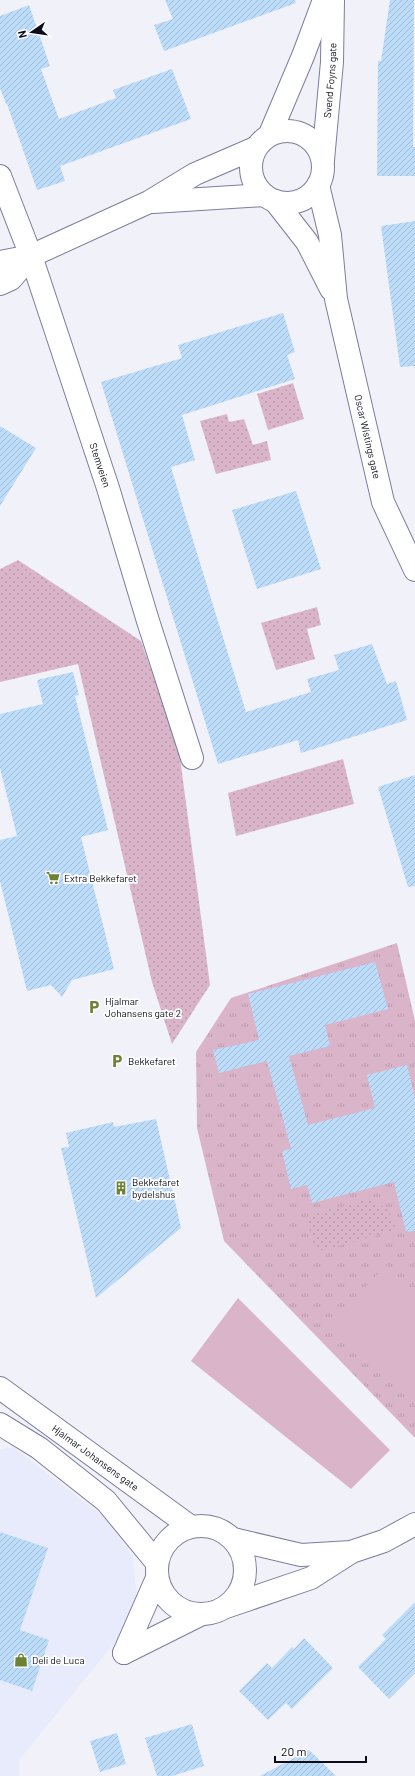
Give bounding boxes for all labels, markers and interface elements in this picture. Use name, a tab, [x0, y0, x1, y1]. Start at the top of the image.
north arrow	[12, 12, 52, 52]
text: N	[15, 29, 29, 39]
street label: Svend Foyns gate	[321, 43, 338, 118]
street label: Oscar Wistings gate	[352, 393, 383, 480]
street label: Stemveien	[87, 441, 113, 489]
supermarket icon: Extra Bekkefaret	[45, 870, 61, 886]
place label: Extra Bekkefaret	[64, 872, 137, 884]
place label: Hjalmar Johansens gate 2	[105, 995, 181, 1019]
parking icon: Hjalmar Johansens gate 2	[86, 999, 102, 1015]
parking icon: Bekkefaret	[109, 1053, 125, 1069]
place label: Bekkefaret	[128, 1055, 176, 1067]
place label: Bekkefaret bydelshus	[132, 1176, 180, 1200]
building icon: Bekkefaret bydelshus	[113, 1180, 129, 1196]
street label: Hjalmar Johansens gate	[50, 1422, 141, 1493]
shop icon: Deli de Luca	[13, 1652, 29, 1668]
place label: Deli de Luca	[32, 1654, 85, 1666]
scale bar	[275, 1738, 366, 1764]
text: 20 m	[281, 1744, 307, 1758]

